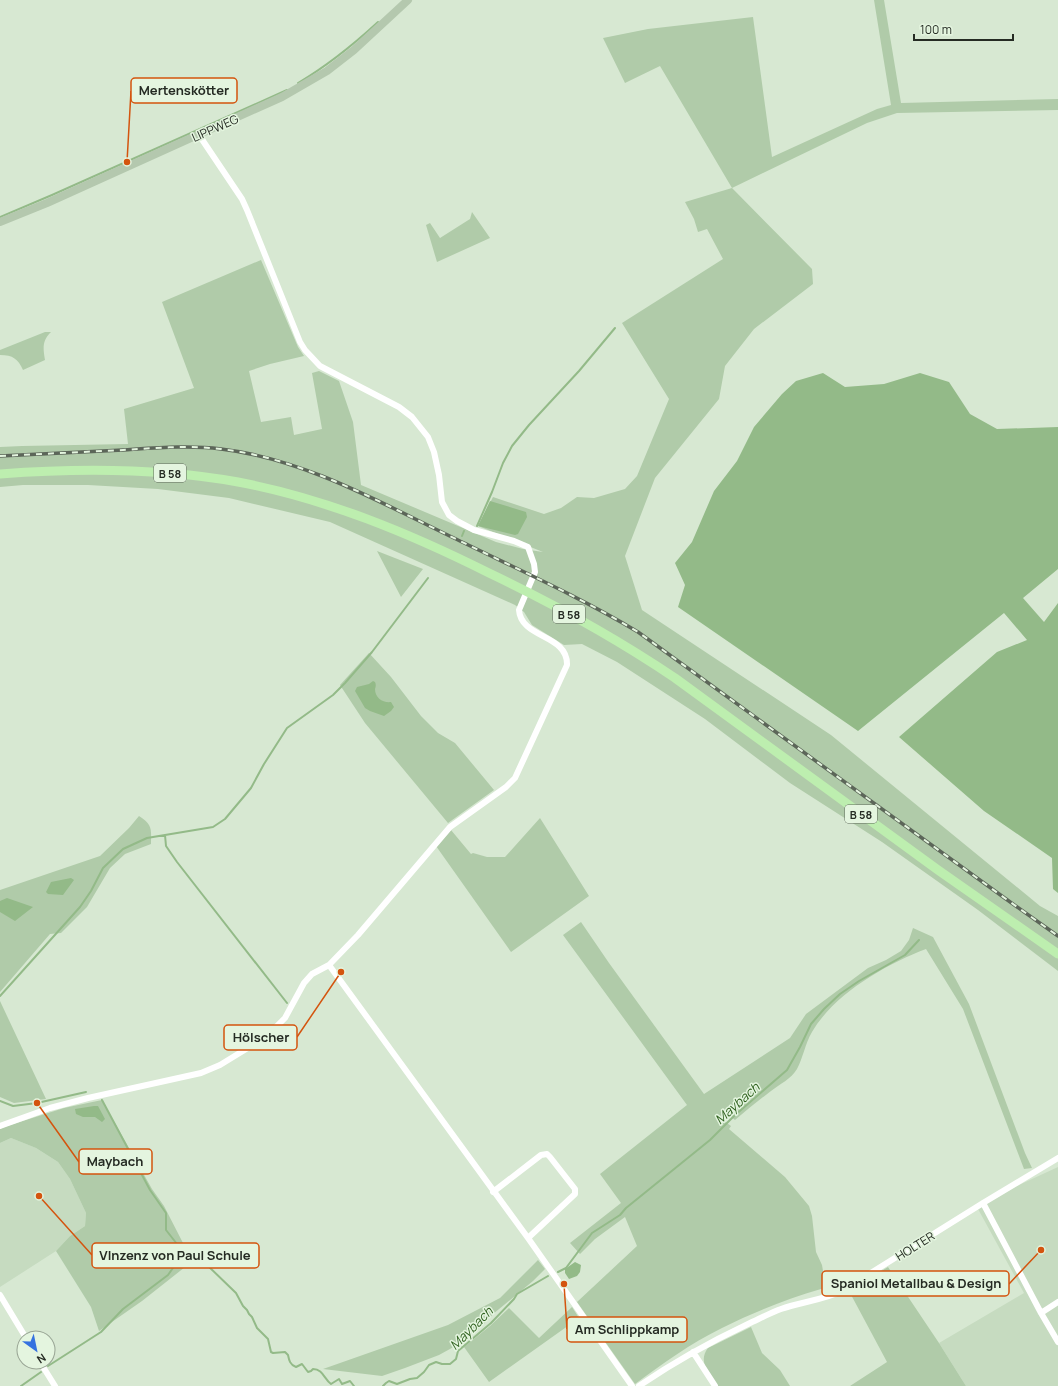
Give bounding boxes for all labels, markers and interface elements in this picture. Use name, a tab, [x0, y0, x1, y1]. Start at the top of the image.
scale bar	[914, 16, 1013, 42]
text: 100 m	[920, 21, 952, 38]
callout: Mertenskötter	[131, 78, 237, 103]
text: Mertenskötter	[139, 81, 229, 99]
street label: LIPPWEG	[189, 110, 242, 146]
road number: B 58	[154, 464, 186, 482]
road number: B 58	[553, 605, 585, 623]
road number: B 58	[845, 805, 877, 823]
callout: Hölscher	[224, 1025, 297, 1050]
text: Hölscher	[233, 1028, 289, 1046]
water label: Maybach	[711, 1077, 764, 1128]
callout: Maybach	[79, 1149, 152, 1174]
text: Maybach	[87, 1152, 143, 1170]
street label: HOLTER	[892, 1227, 938, 1265]
callout: VInzenz von Paul Schule	[92, 1243, 259, 1268]
text: VInzenz von Paul Schule	[99, 1246, 251, 1264]
callout: Spaniol Metallbau & Design	[822, 1271, 1009, 1296]
text: Spaniol Metallbau & Design	[831, 1274, 1001, 1292]
water label: Maybach	[445, 1301, 498, 1354]
callout: Am Schlippkamp	[567, 1317, 687, 1342]
text: Am Schlippkamp	[575, 1320, 679, 1338]
north arrow	[16, 1330, 56, 1370]
text: N	[34, 1350, 49, 1367]

